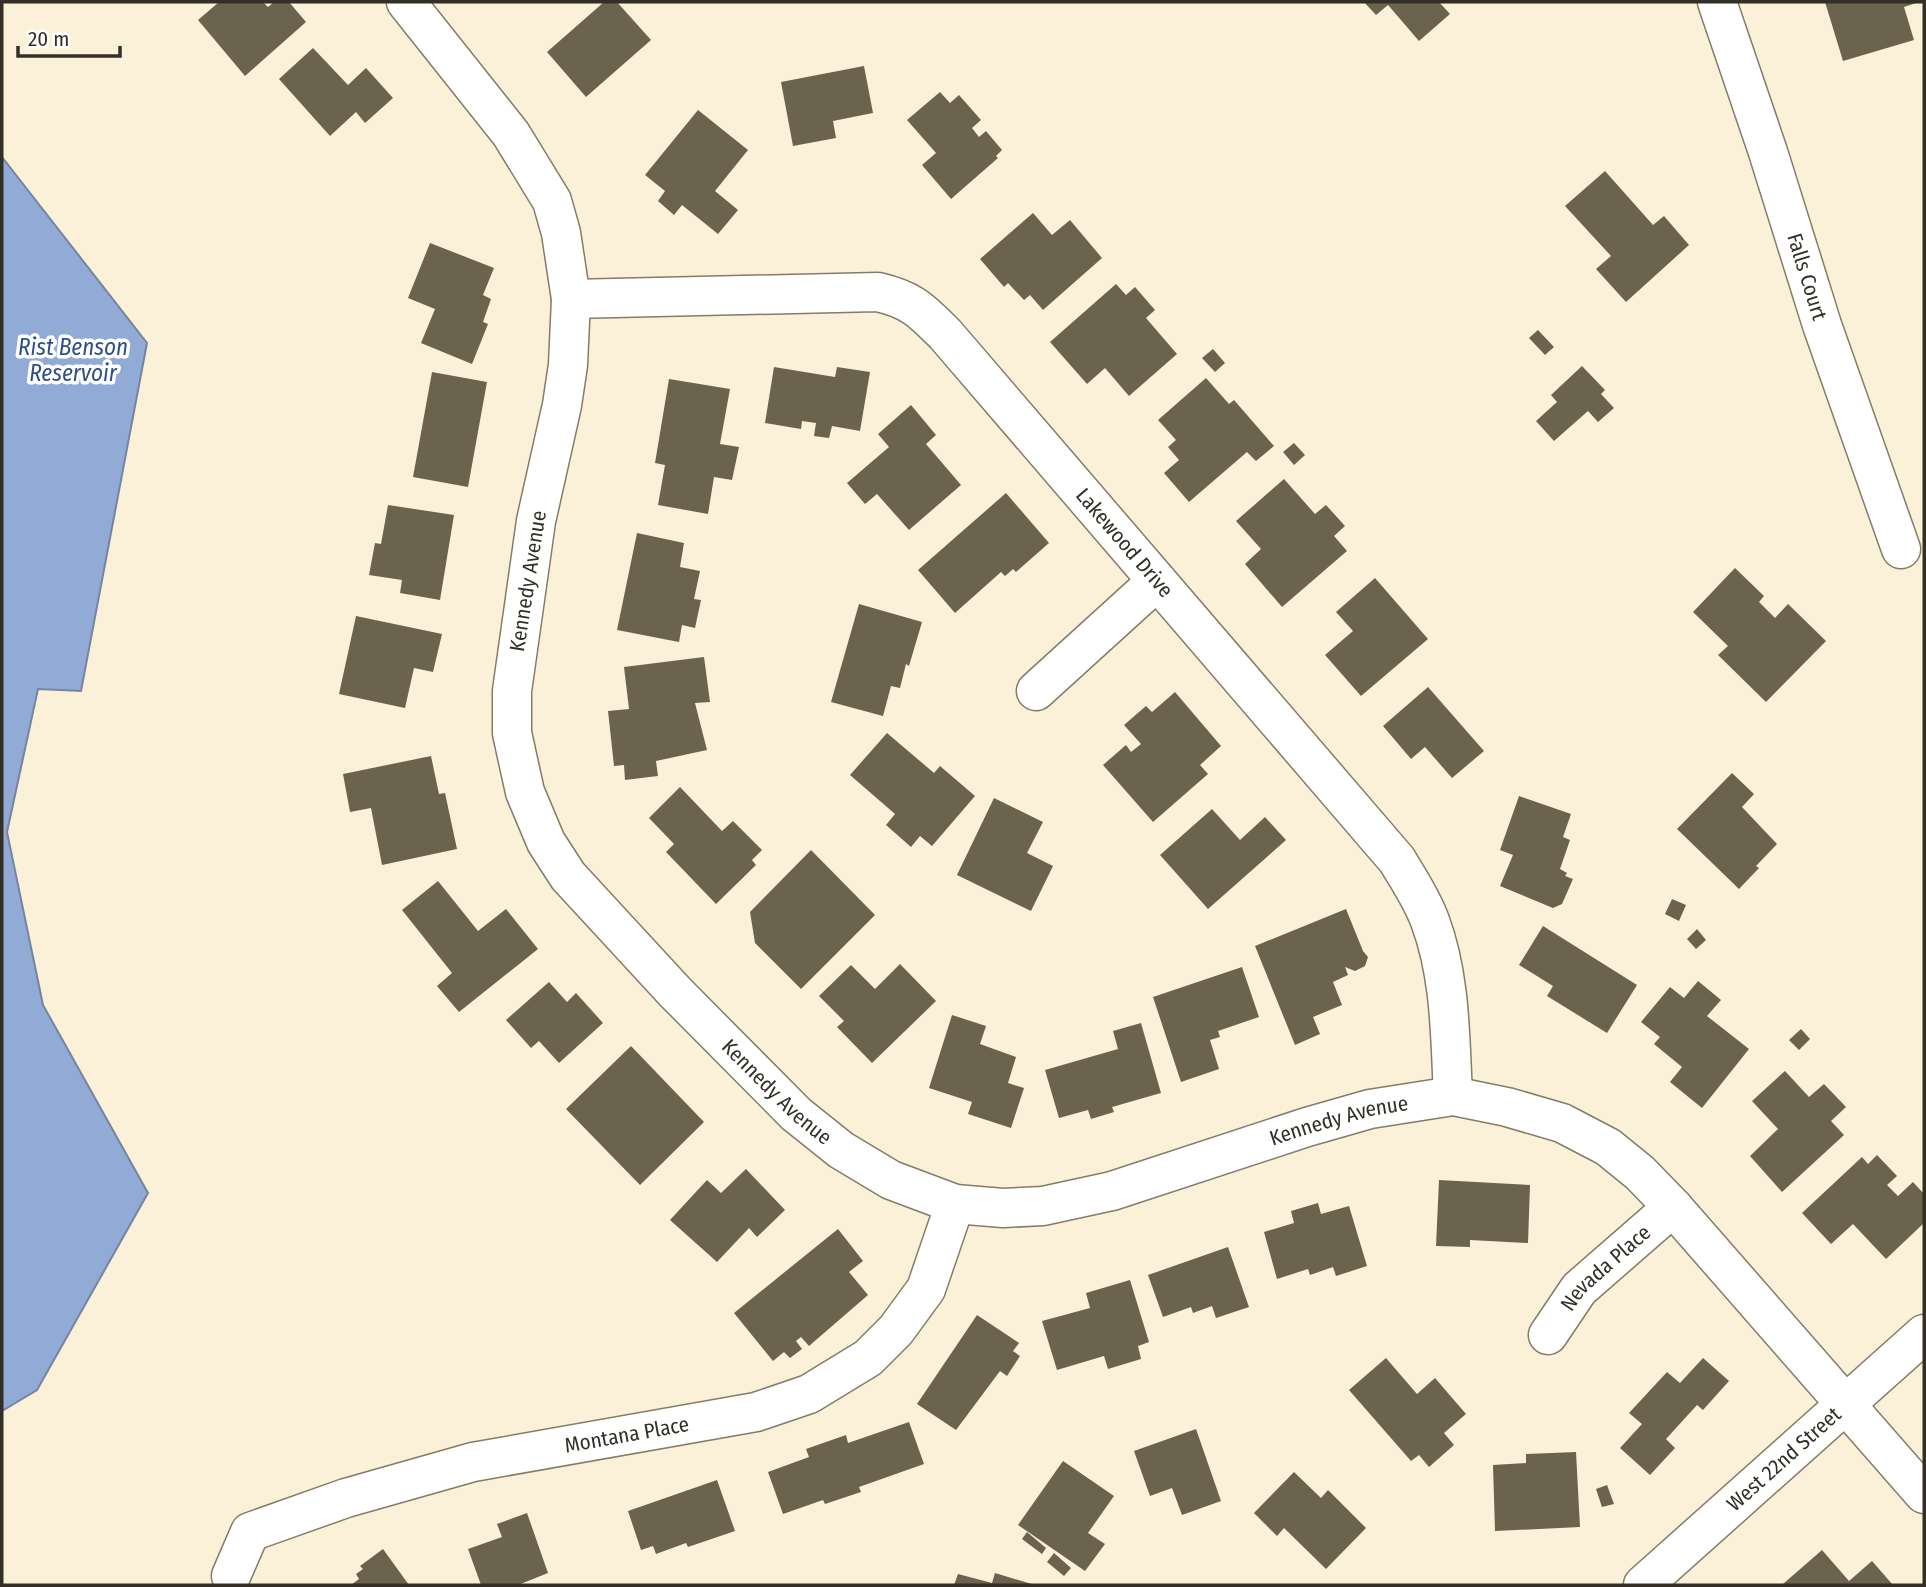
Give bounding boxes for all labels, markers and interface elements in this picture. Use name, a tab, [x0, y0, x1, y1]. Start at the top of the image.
scale bar	[18, 14, 119, 58]
text: 20 m	[28, 26, 69, 52]
street label: Falls Court	[1781, 230, 1833, 323]
water label: Rist Benson Reservoir	[18, 333, 128, 387]
street label: Lakewood Drive	[1070, 483, 1179, 603]
street label: Kennedy Avenue	[504, 509, 552, 653]
street label: Kennedy Avenue	[716, 1034, 837, 1150]
street label: Kennedy Avenue	[1266, 1090, 1410, 1151]
street label: Nevada Place	[1555, 1220, 1656, 1316]
street label: West 22nd Street	[1722, 1401, 1846, 1517]
street label: Montana Place	[563, 1411, 691, 1459]

